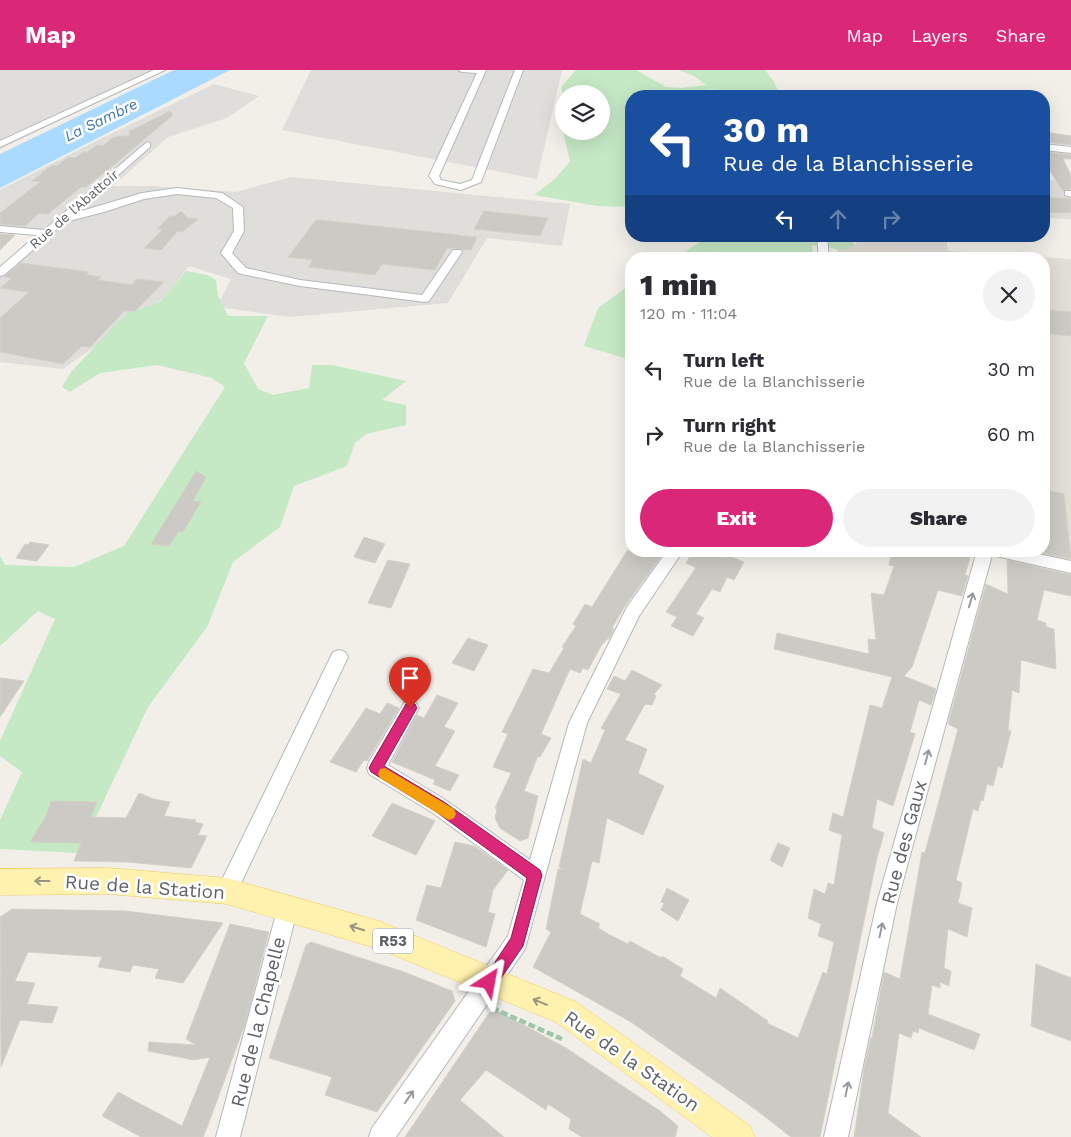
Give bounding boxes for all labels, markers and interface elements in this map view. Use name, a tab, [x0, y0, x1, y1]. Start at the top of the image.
text: Map	[25, 21, 76, 49]
text: Map	[846, 25, 883, 46]
text: Layers	[911, 25, 968, 46]
text: Share	[996, 25, 1046, 46]
map controls	[555, 85, 610, 140]
button: layers	[555, 85, 610, 140]
water label: La Sambre	[62, 95, 140, 145]
text: 30 m	[723, 109, 809, 151]
icon: left	[640, 110, 705, 175]
text: Rue de la Blanchisserie	[723, 151, 974, 176]
street label: Rue de l'Abattoir	[26, 166, 122, 252]
icon: left	[771, 205, 799, 233]
icon: ahead	[824, 205, 852, 233]
icon: right	[877, 205, 905, 233]
text: 1 min	[640, 267, 717, 302]
button: close	[983, 269, 1035, 321]
text: 120 m · 11:04	[640, 304, 737, 323]
text: Turn left	[683, 349, 764, 372]
icon: left	[640, 356, 668, 384]
text: 30 m	[988, 358, 1035, 381]
text: Rue de la Blanchisserie	[683, 372, 865, 391]
text: Turn right	[683, 414, 776, 437]
icon: right	[640, 421, 668, 449]
text: 60 m	[987, 423, 1035, 446]
text: Rue de la Blanchisserie	[683, 437, 865, 456]
button: Exit	[640, 489, 833, 547]
button: Share	[843, 489, 1035, 547]
one-way arrow	[967, 593, 976, 609]
pin	[389, 657, 431, 708]
icon: arrive	[396, 664, 424, 692]
one-way arrow	[923, 749, 932, 765]
street label: Rue des Gaux	[876, 778, 932, 906]
street label: Rue de la Station	[64, 870, 226, 904]
one-way arrow	[35, 876, 51, 886]
one-way arrow	[349, 923, 365, 933]
one-way arrow	[877, 923, 886, 939]
road number: R53	[373, 928, 413, 954]
street label: Rue de la Chapelle	[226, 935, 290, 1109]
position arrow	[462, 955, 514, 1007]
one-way arrow	[533, 997, 548, 1006]
street label: Rue de la Station	[560, 1006, 704, 1116]
one-way arrow	[842, 1082, 852, 1098]
one-way arrow	[404, 1090, 414, 1104]

